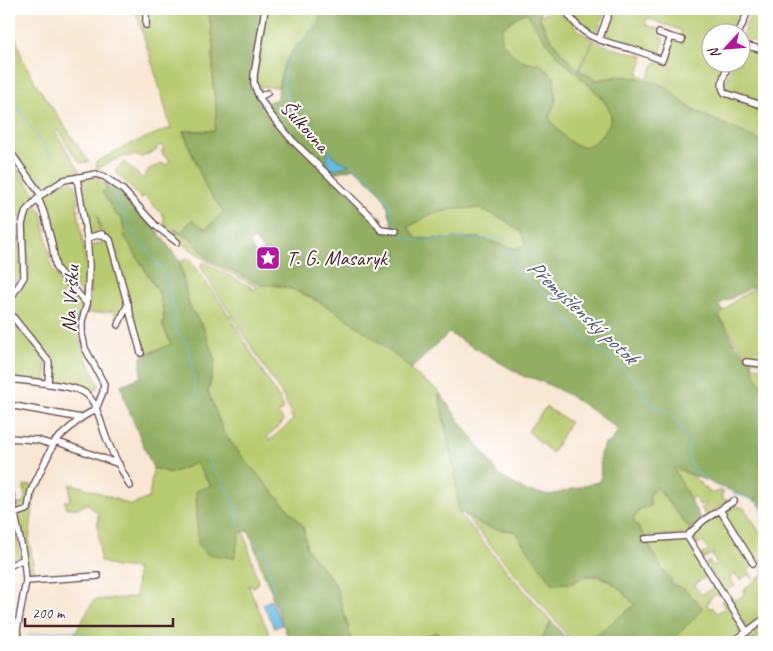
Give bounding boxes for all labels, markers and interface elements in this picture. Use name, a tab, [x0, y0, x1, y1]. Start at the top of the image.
north arrow	[700, 22, 750, 72]
text: N	[704, 44, 724, 61]
street label: Šulkovna	[275, 94, 337, 159]
place icon: T. G. Masaryk	[255, 245, 281, 271]
place label: T. G. Masaryk	[286, 245, 389, 271]
water label: Přemyšlenský potok	[521, 253, 646, 373]
street label: Na Vršku	[55, 264, 85, 333]
scale bar	[25, 596, 172, 628]
text: 200 m	[32, 604, 66, 623]

